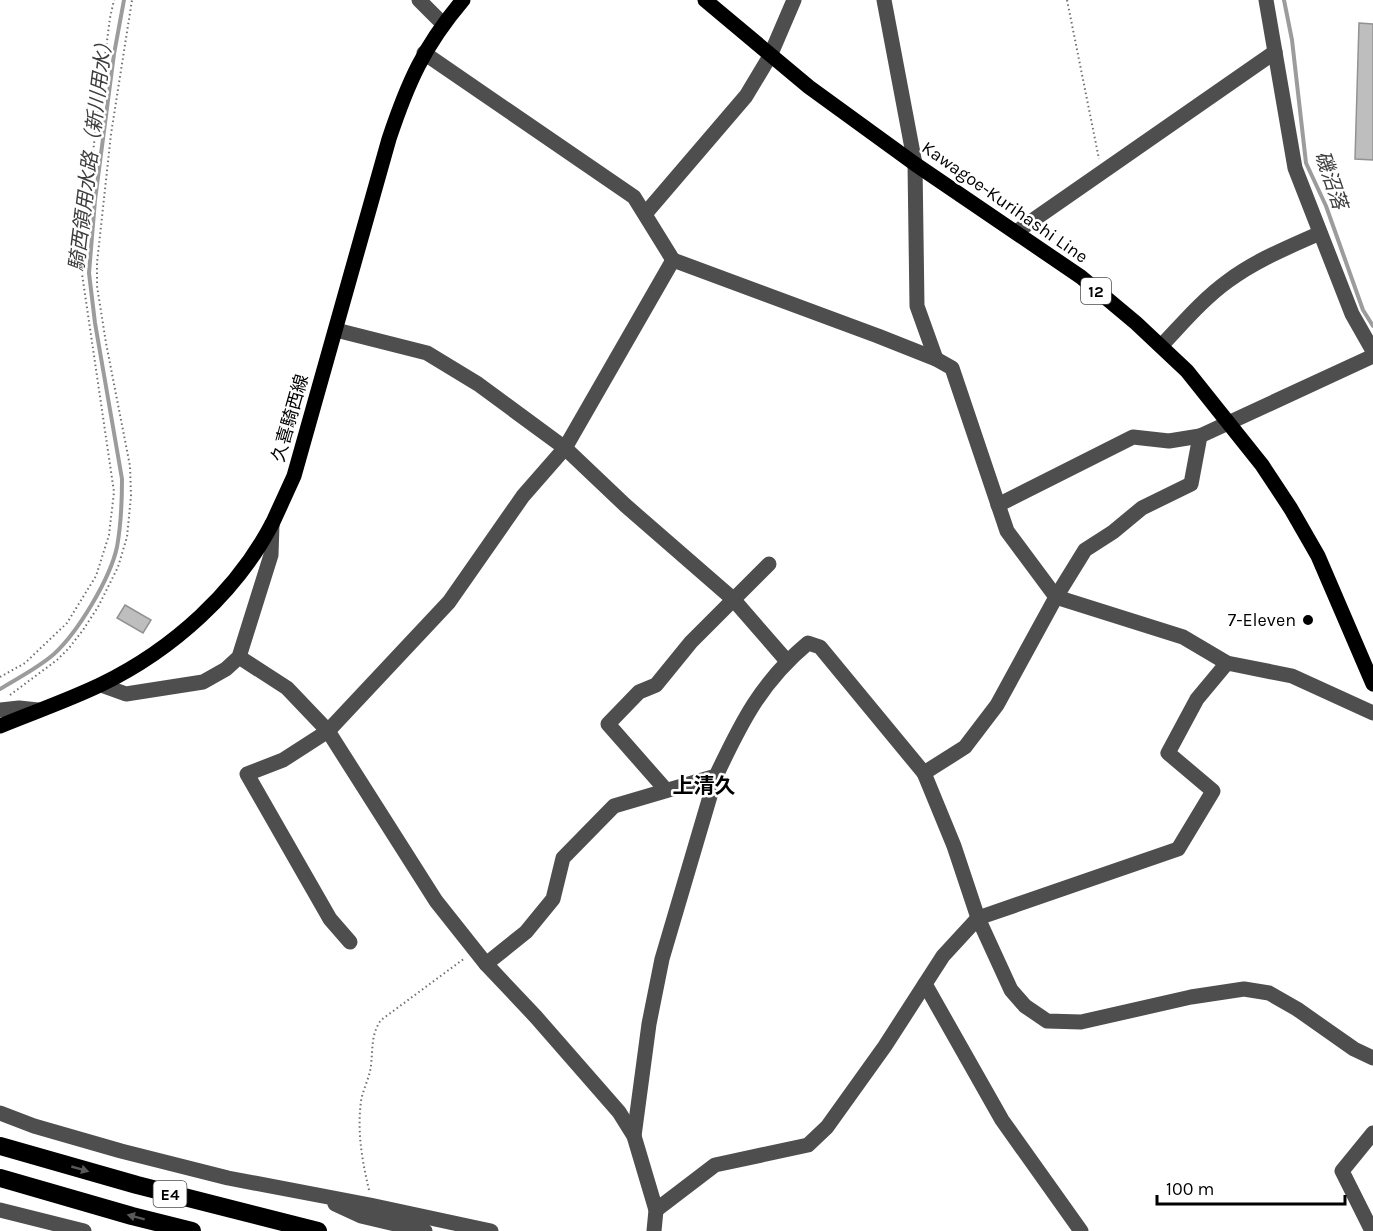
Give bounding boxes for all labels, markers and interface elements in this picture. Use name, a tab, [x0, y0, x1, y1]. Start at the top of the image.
water label: 騎西領用水路（新川用水）	[65, 31, 117, 273]
street label: Kawagoe-Kurihashi Line	[918, 136, 1092, 268]
water label: 磯沼落	[1310, 148, 1353, 215]
road number: 12	[1081, 278, 1111, 304]
street label: 久喜騎西線	[267, 372, 313, 464]
place label: 7-Eleven	[1228, 609, 1296, 631]
marker: 7-Eleven	[1301, 613, 1315, 627]
district label: 上清久	[673, 774, 736, 798]
one-way arrow	[71, 1165, 89, 1174]
scale bar	[1157, 1168, 1344, 1206]
text: 100 m	[1166, 1178, 1214, 1200]
road number: E4	[154, 1181, 186, 1207]
one-way arrow	[126, 1211, 145, 1221]

